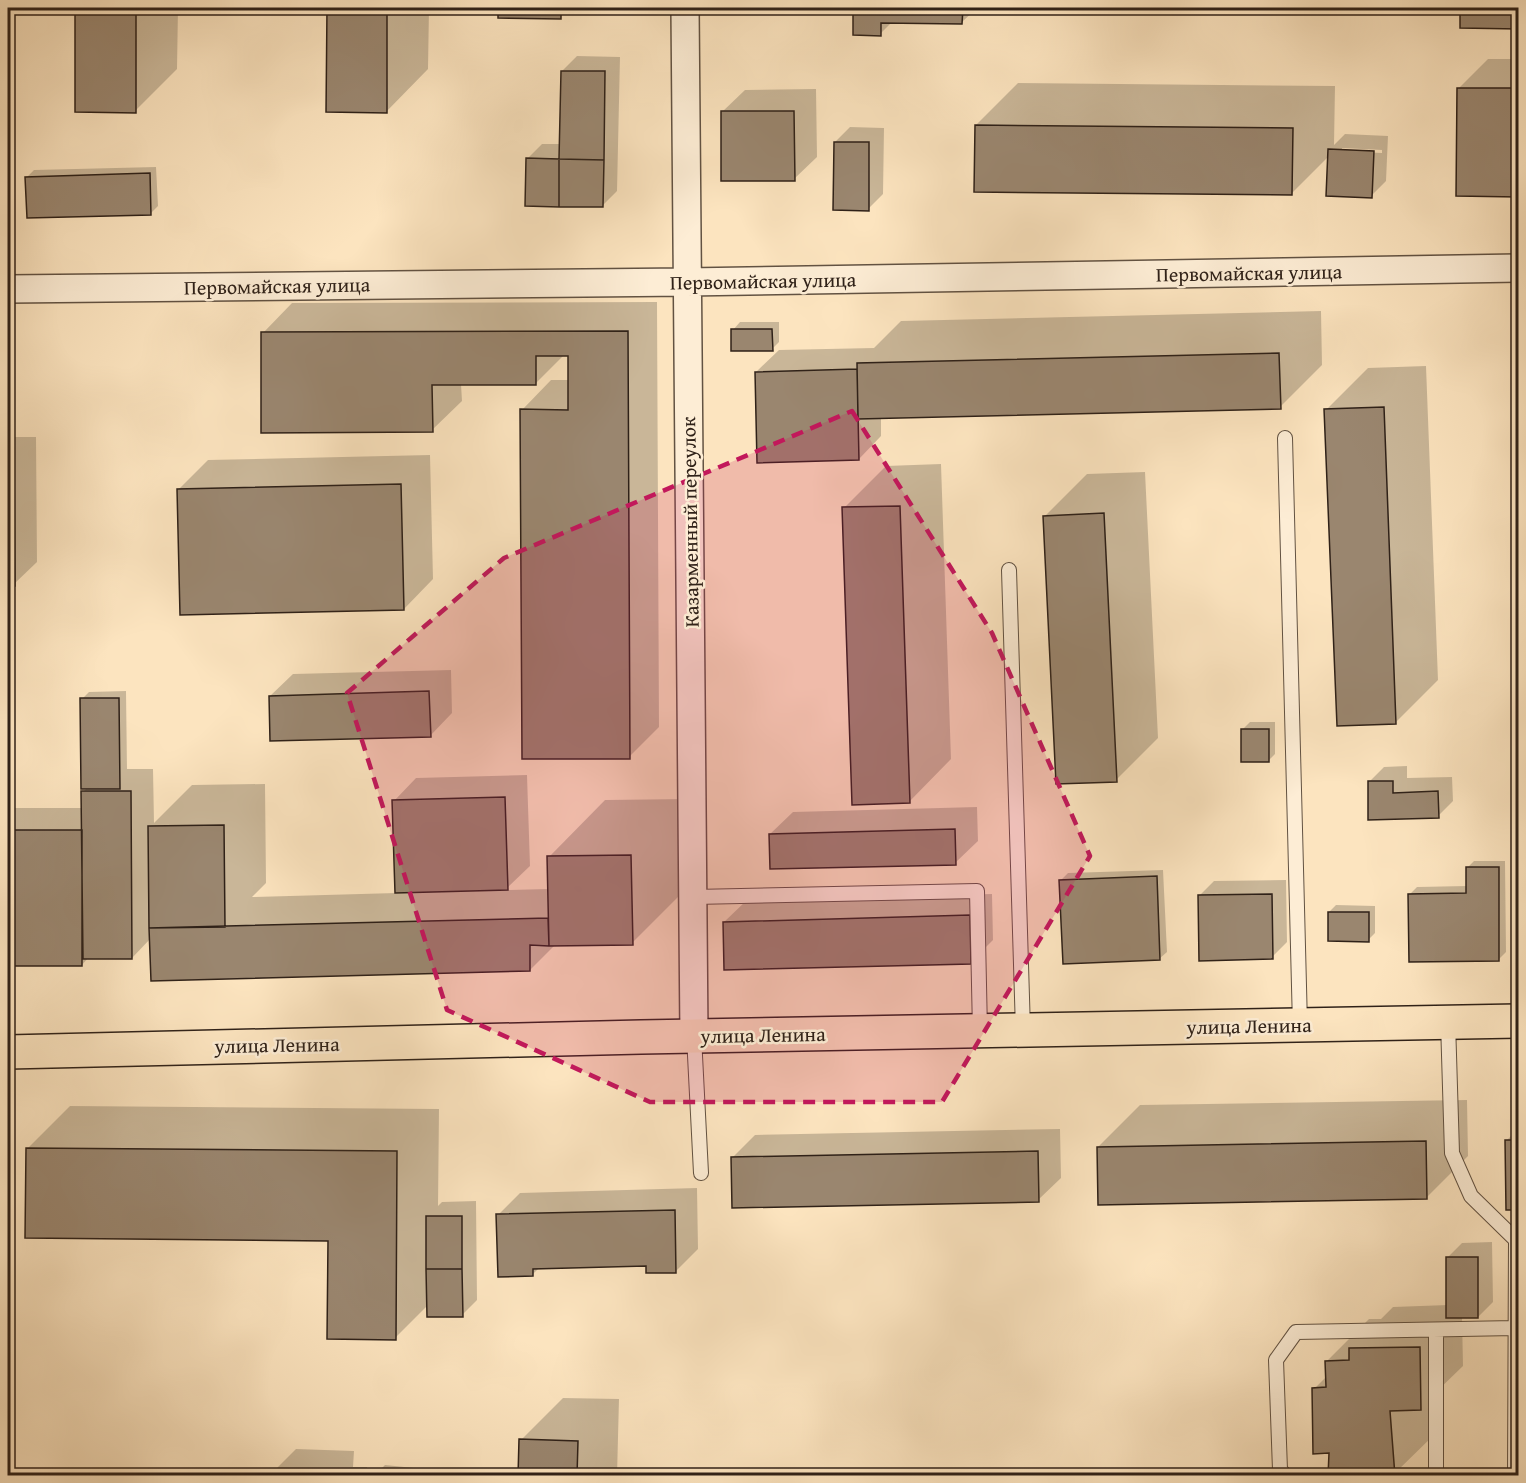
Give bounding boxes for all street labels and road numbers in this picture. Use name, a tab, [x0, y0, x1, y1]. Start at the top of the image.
street label: Первомайская улица	[1156, 256, 1343, 289]
street label: Первомайская улица	[670, 264, 857, 297]
street label: Первомайская улица	[184, 269, 371, 302]
street label: Казарменный переулок	[673, 416, 706, 628]
street label: улица Ленина	[1185, 1010, 1312, 1041]
street label: улица Ленина	[699, 1019, 826, 1050]
street label: улица Ленина	[213, 1029, 340, 1060]

